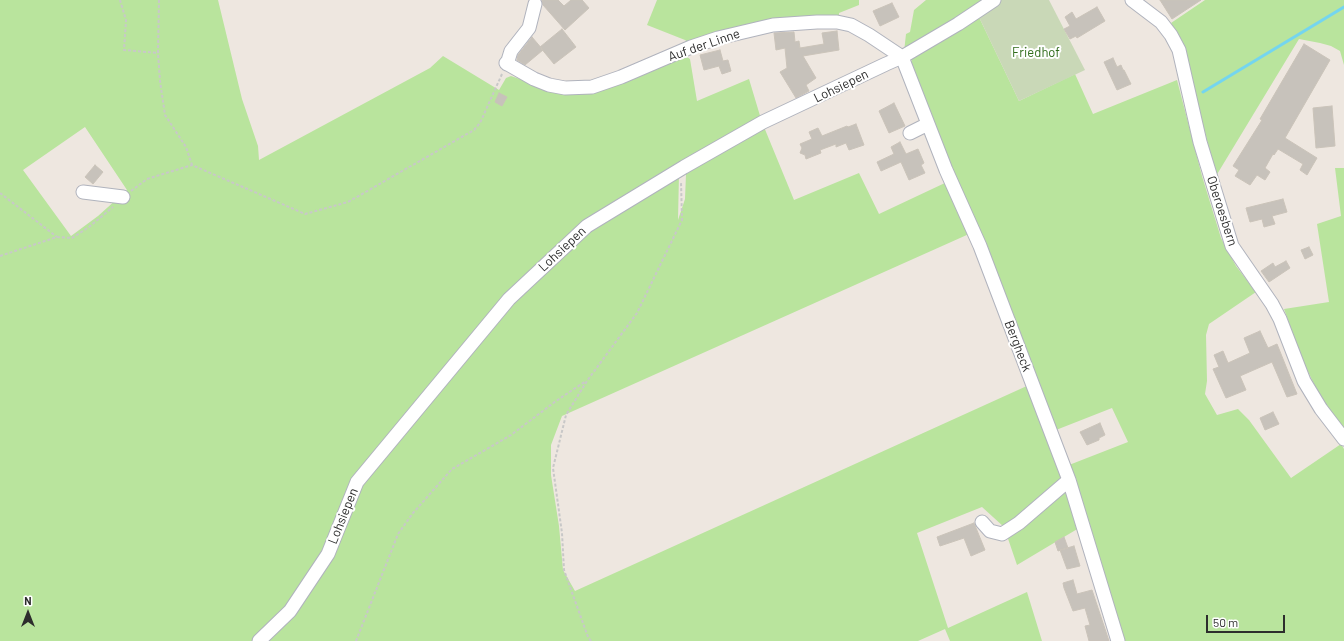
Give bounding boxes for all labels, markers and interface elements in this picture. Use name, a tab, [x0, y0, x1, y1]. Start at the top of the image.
street label: Auf der Linne	[666, 25, 742, 65]
park label: Friedhof	[1012, 45, 1060, 61]
street label: Lohsiepen	[811, 66, 871, 106]
street label: Oberoesbern	[1203, 174, 1241, 248]
street label: Lohsiepen	[535, 223, 589, 275]
street label: Bergheck	[1001, 318, 1035, 374]
street label: Lohsiepen	[325, 486, 361, 546]
north arrow	[8, 593, 48, 633]
text: N	[24, 594, 32, 607]
scale bar	[1208, 607, 1287, 633]
text: 50 m	[1213, 615, 1238, 629]

